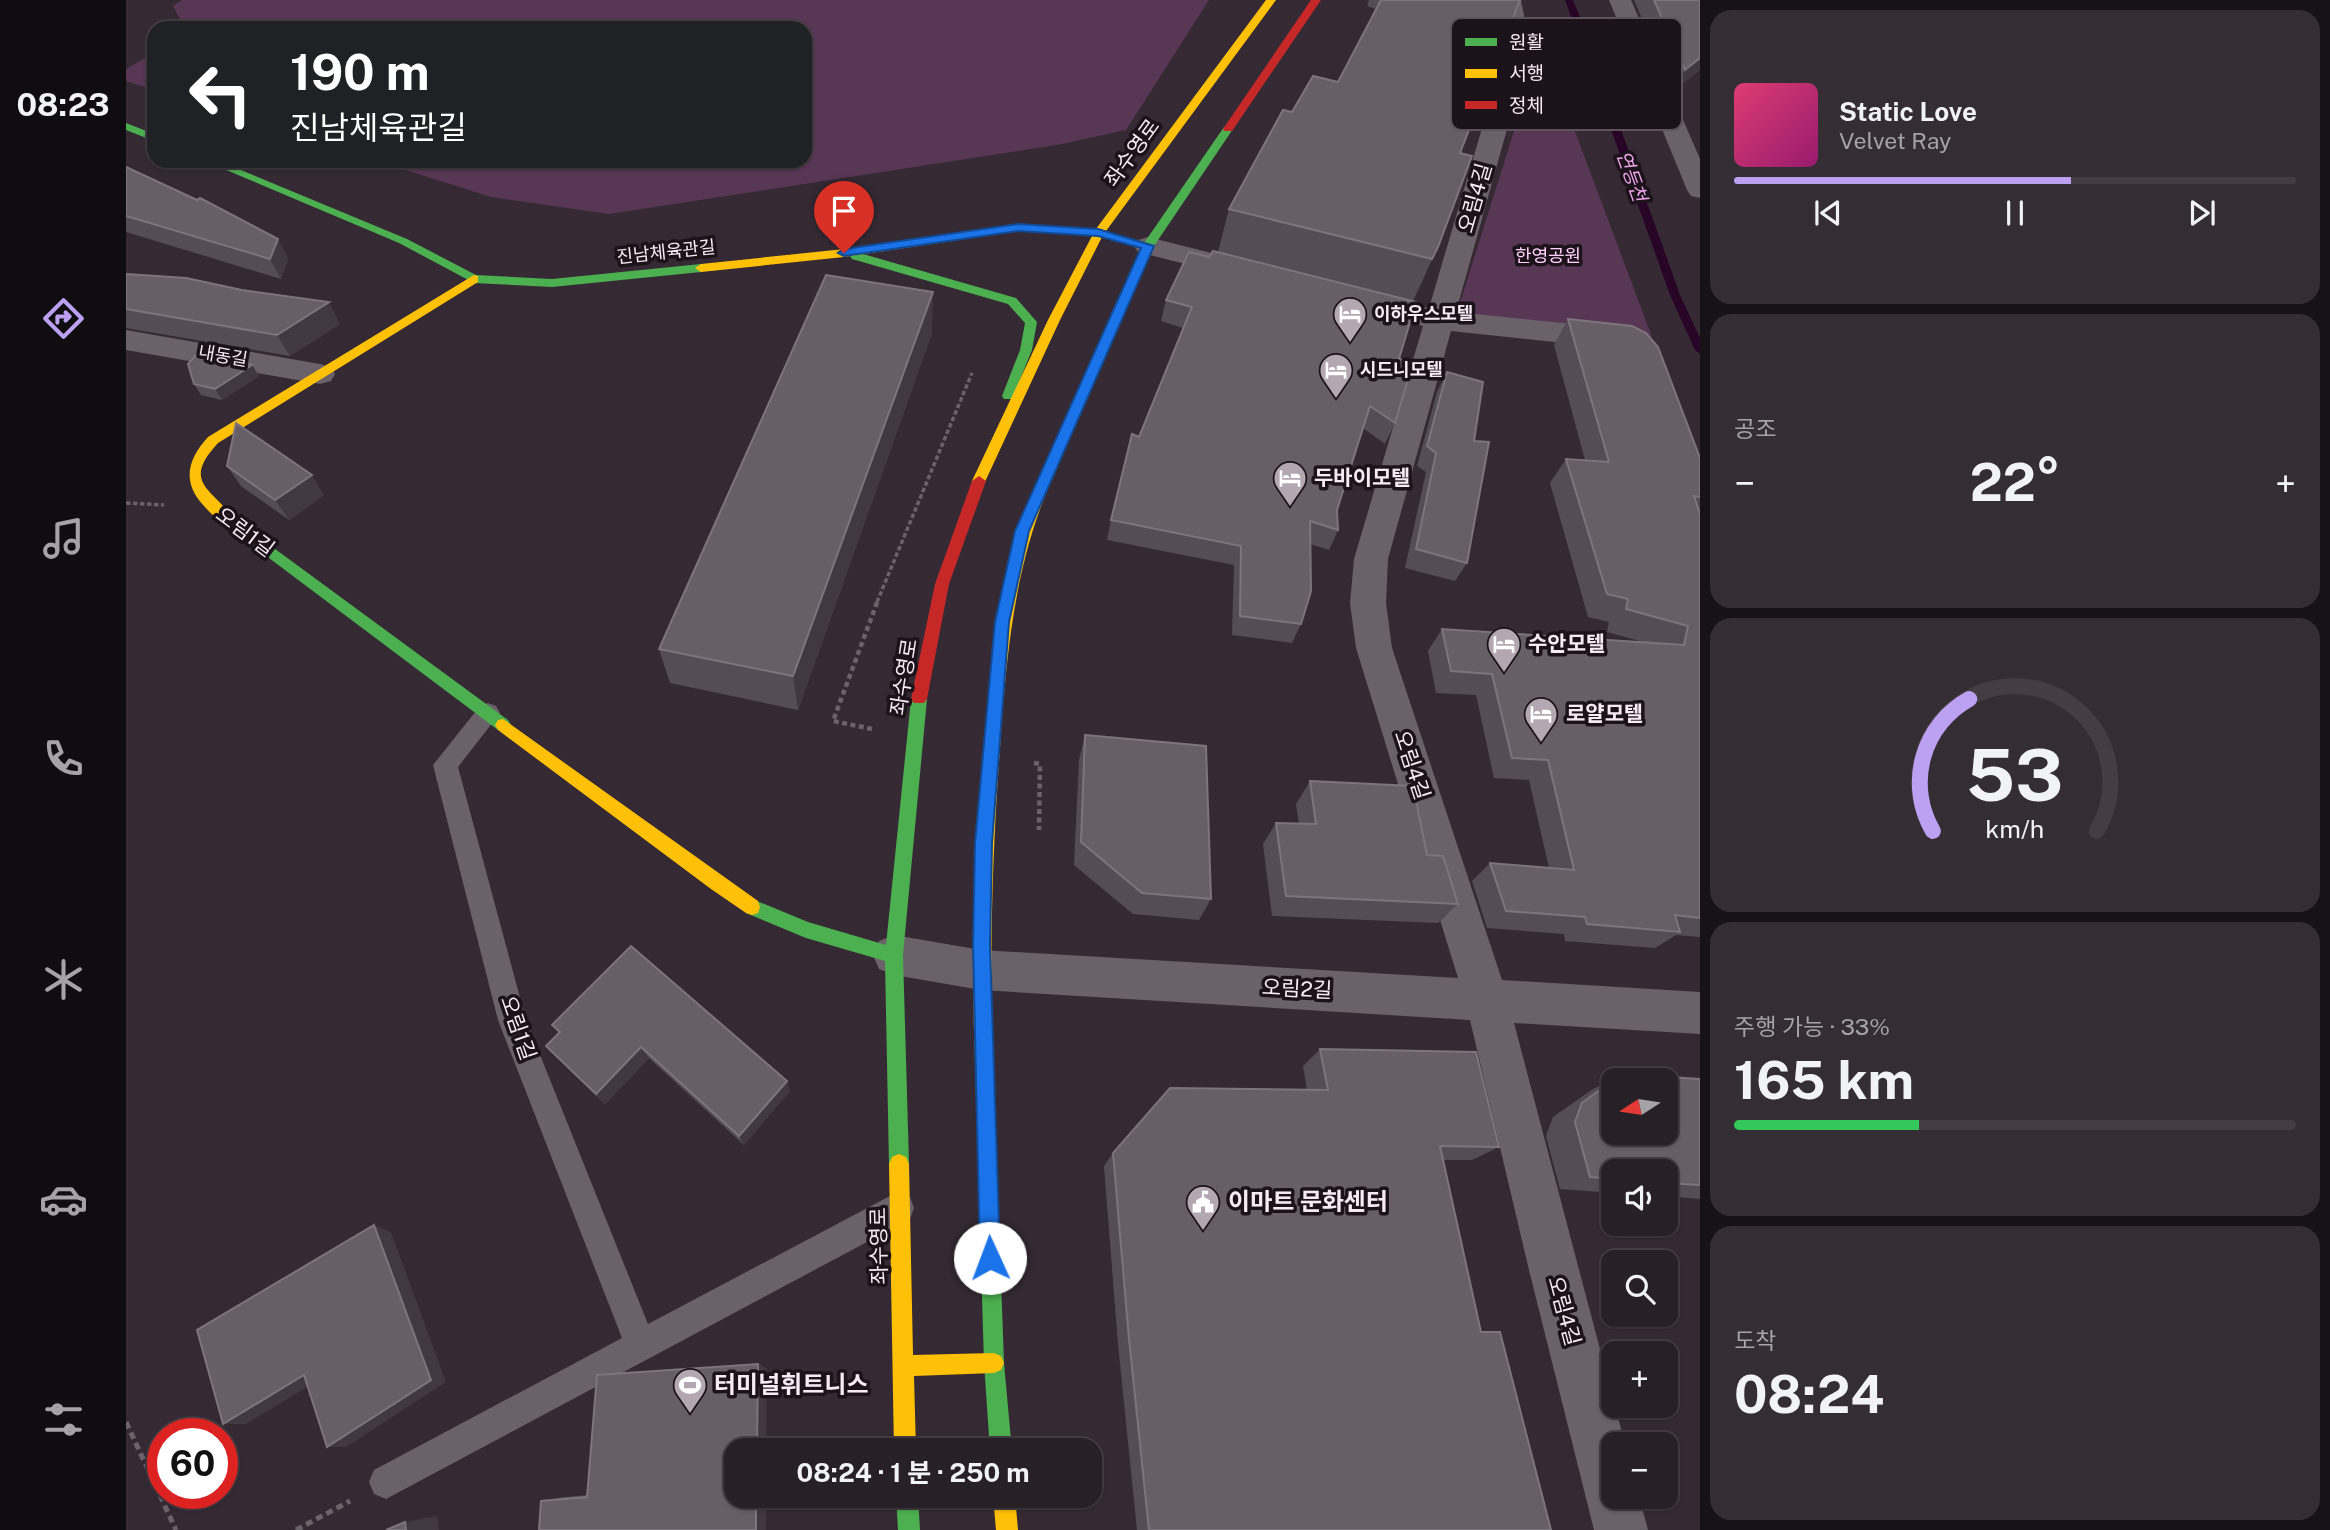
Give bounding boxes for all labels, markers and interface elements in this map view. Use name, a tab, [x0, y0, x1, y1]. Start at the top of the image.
legend	[1451, 18, 1682, 130]
text: 원활	[1509, 31, 1544, 53]
text: 190 m	[290, 43, 430, 101]
icon: left	[175, 49, 266, 140]
text: 서행	[1509, 62, 1544, 84]
text: 08:23	[17, 86, 109, 123]
text: 정체	[1509, 94, 1544, 116]
text: Static Love	[1839, 96, 1977, 127]
text: 진남체육관길	[290, 109, 467, 146]
street label: 좌수영로	[1099, 114, 1164, 191]
text: Velvet Ray	[1839, 127, 1951, 154]
water label: 연등천	[1613, 148, 1652, 206]
street label: 오림4길	[1453, 160, 1496, 236]
pin	[814, 181, 874, 253]
icon: arrive	[825, 192, 863, 230]
icon: previous	[1809, 194, 1847, 232]
icon: pause	[1996, 194, 2034, 232]
icon: next	[2183, 194, 2221, 232]
street label: 진남체육관길	[615, 236, 716, 267]
park label: 한영공원	[1515, 245, 1581, 266]
icon: directions	[39, 294, 88, 343]
hotel icon: 이하우스모텔	[1331, 295, 1369, 344]
place label: 이하우스모텔	[1374, 303, 1473, 324]
street label: 내동길	[197, 341, 249, 370]
hotel icon: 시드니모텔	[1317, 351, 1355, 400]
place label: 시드니모텔	[1360, 359, 1443, 380]
text: 공조	[1734, 415, 1776, 442]
text: 22°	[1970, 452, 2060, 513]
hotel icon: 두바이모텔	[1271, 459, 1309, 508]
text: −	[1734, 461, 1755, 506]
text: +	[2275, 461, 2296, 506]
place label: 두바이모텔	[1314, 465, 1411, 490]
street label: 오림1길	[211, 502, 279, 562]
icon: music	[39, 514, 88, 563]
hotel icon: 수안모텔	[1485, 625, 1523, 674]
place label: 수안모텔	[1528, 631, 1605, 656]
street label: 좌수영로	[885, 637, 922, 717]
hotel icon: 로얄모텔	[1522, 695, 1560, 744]
place label: 로얄모텔	[1566, 701, 1643, 726]
street label: 오림4길	[1390, 727, 1435, 803]
text: 53	[1966, 732, 2064, 817]
icon: phone	[39, 734, 88, 783]
text: km/h	[1986, 814, 2044, 844]
icon: climate	[39, 955, 88, 1004]
street label: 오림2길	[1261, 974, 1333, 1003]
street label: 오림1길	[496, 992, 541, 1063]
text: 주행 가능 · 33%	[1734, 1013, 1890, 1040]
text: 165 km	[1734, 1050, 1914, 1111]
north arrow	[1601, 1068, 1678, 1144]
map controls	[1601, 1068, 1678, 1509]
button: sound	[1601, 1159, 1678, 1236]
icon: car	[39, 1175, 88, 1224]
public building icon: 이마트 문화센터	[1184, 1183, 1222, 1232]
place label: 이마트 문화센터	[1228, 1187, 1388, 1215]
street label: 좌수영로	[865, 1207, 892, 1285]
position arrow	[953, 1221, 1027, 1295]
button: search	[1601, 1250, 1678, 1327]
street label: 오림4길	[1543, 1273, 1586, 1348]
text: 도착	[1734, 1327, 1776, 1354]
button: +	[1601, 1341, 1678, 1418]
text: 08:24	[1734, 1364, 1884, 1425]
sports icon: 터미널휘트니스	[671, 1366, 709, 1415]
place label: 터미널휘트니스	[714, 1370, 869, 1398]
icon: filters	[39, 1395, 88, 1444]
speed limit sign: 60	[147, 1418, 238, 1509]
button: −	[1601, 1432, 1678, 1509]
text: 08:24 · 1 분 · 250 m	[797, 1457, 1029, 1488]

